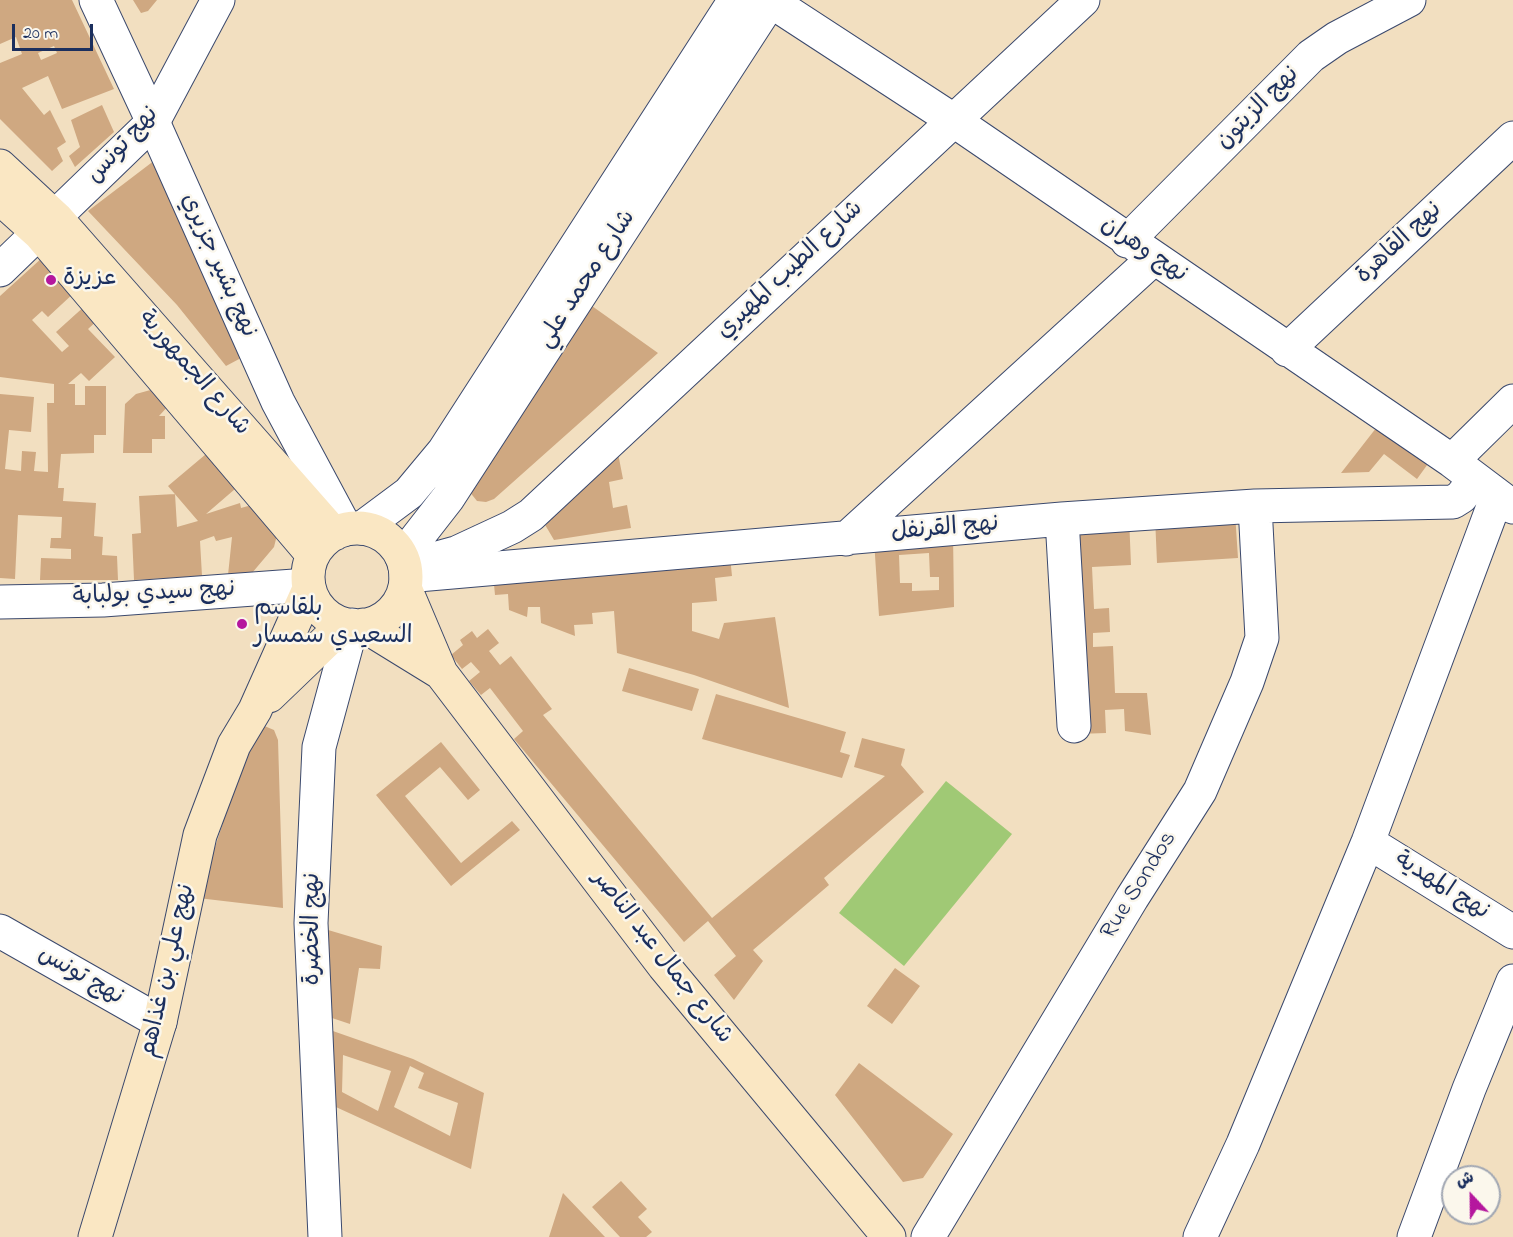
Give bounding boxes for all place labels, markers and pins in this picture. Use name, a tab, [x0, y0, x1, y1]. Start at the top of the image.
place label: عزيزة	[63, 266, 117, 294]
marker: عزيزة	[44, 273, 58, 287]
place label: بلقاسم السعيدي سمسار	[254, 596, 413, 652]
marker: بلقاسم السعيدي سمسار	[235, 617, 249, 631]

